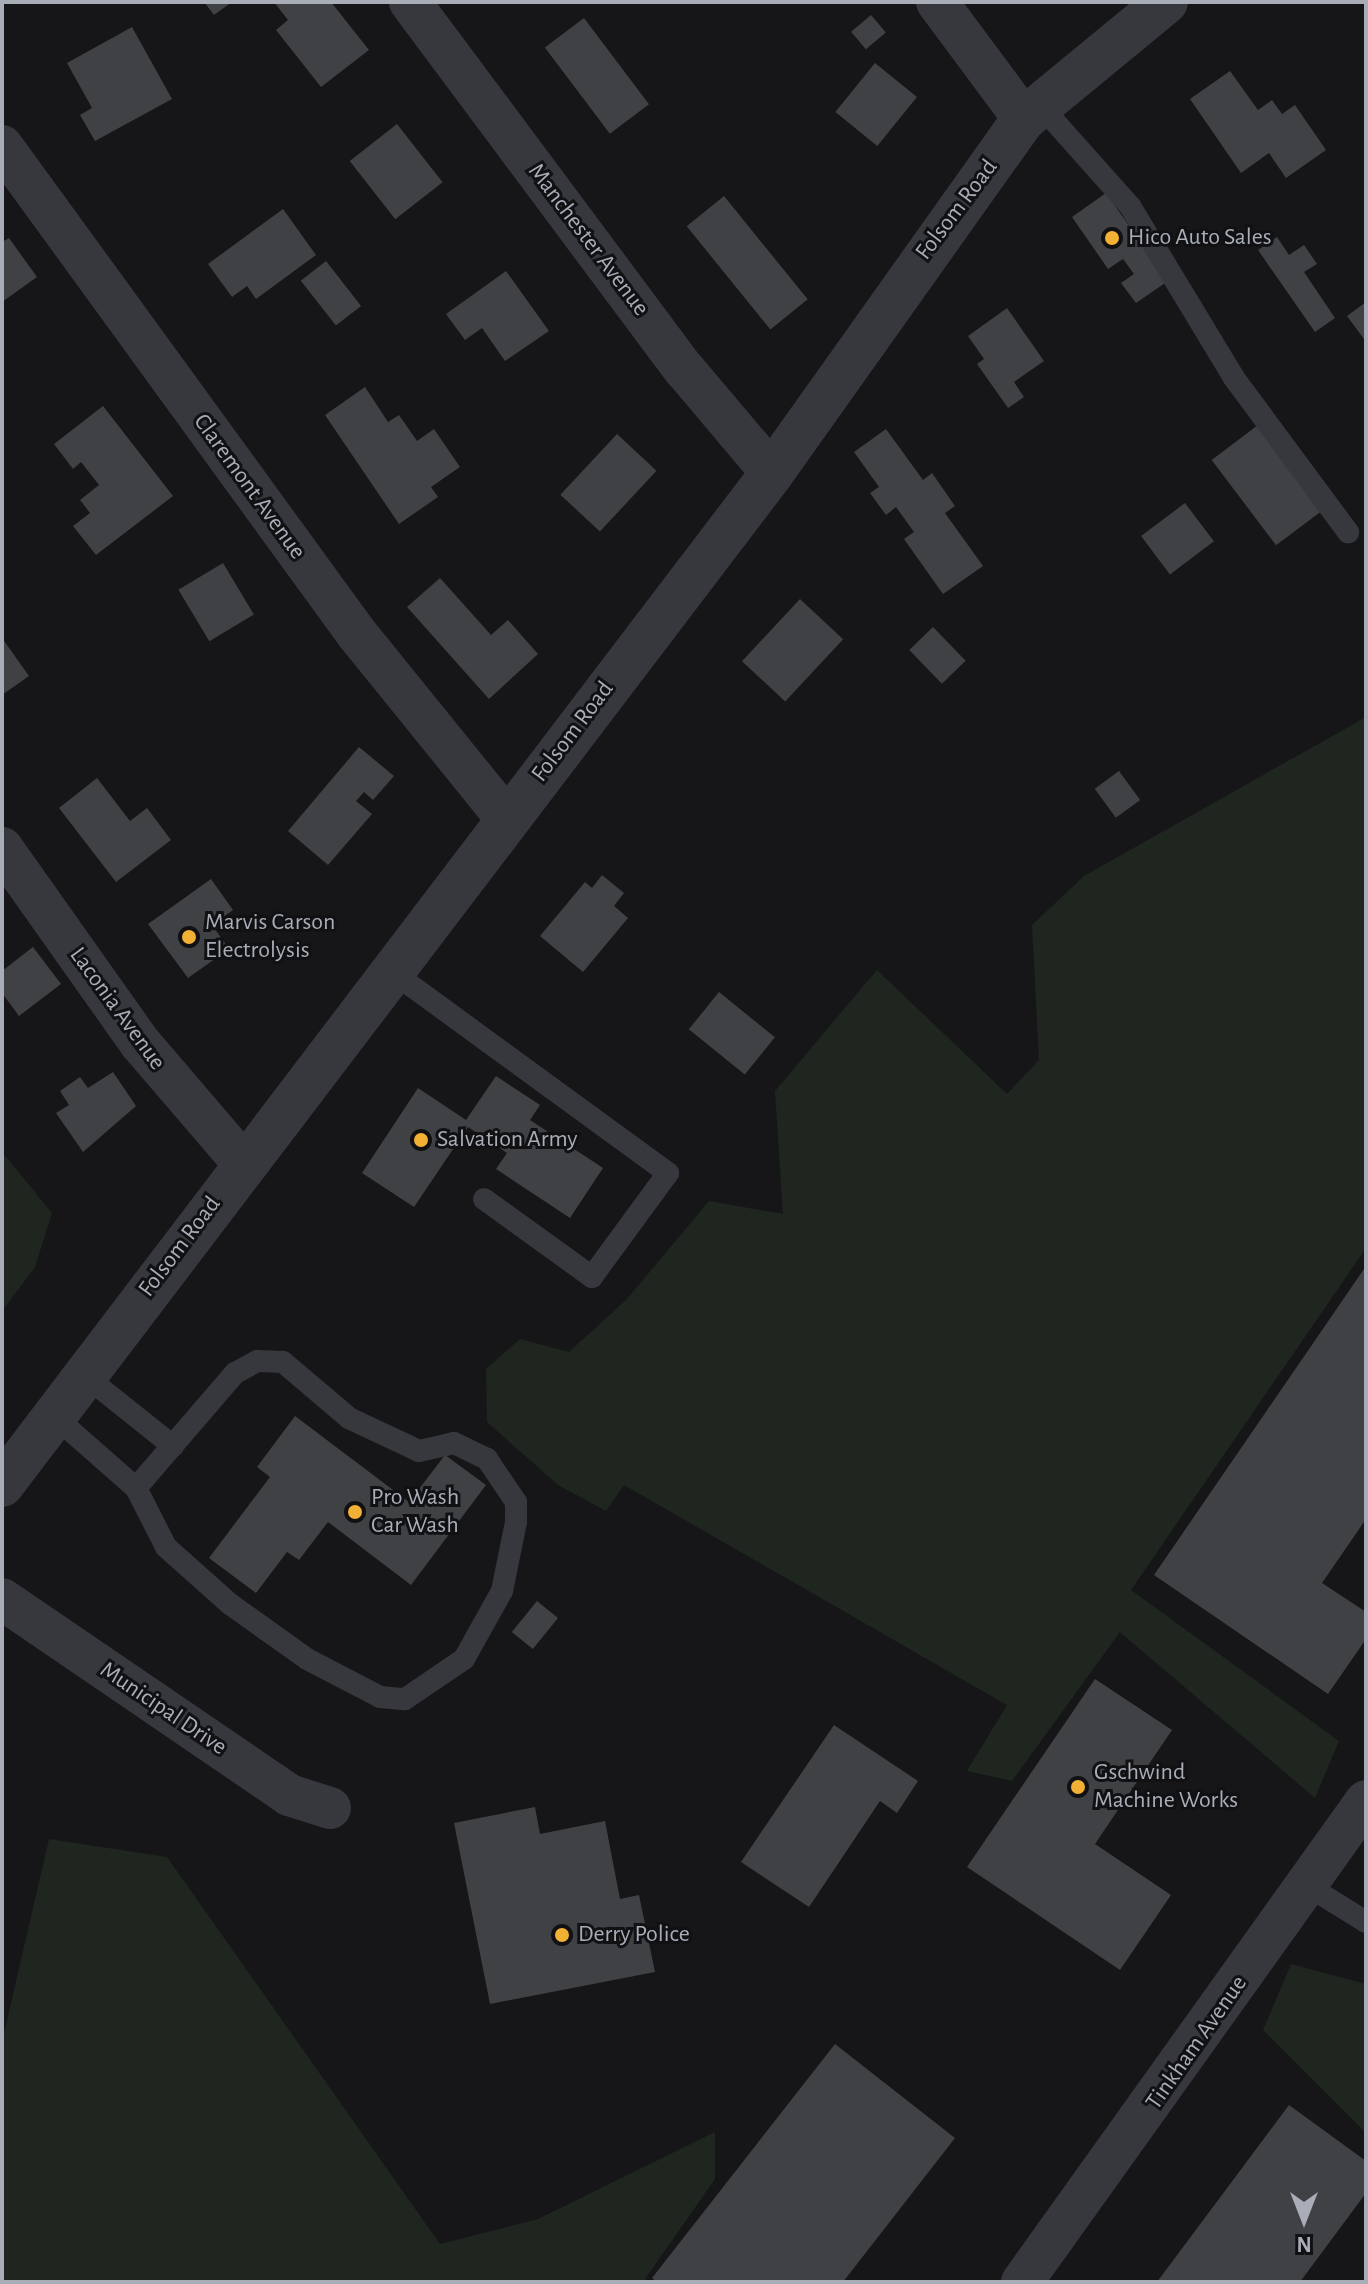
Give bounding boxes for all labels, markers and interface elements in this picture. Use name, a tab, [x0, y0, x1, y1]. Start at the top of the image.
street label: Folsom Road	[910, 154, 1004, 266]
street label: Manchester Avenue	[521, 158, 655, 322]
place label: Hico Auto Sales	[1128, 224, 1272, 252]
marker: Hico Auto Sales	[1103, 229, 1121, 247]
street label: Claremont Avenue	[187, 409, 311, 565]
street label: Folsom Road	[526, 676, 620, 788]
place label: Marvis Carson Electrolysis	[205, 909, 335, 965]
marker: Marvis Carson Electrolysis	[180, 928, 198, 946]
street label: Laconia Avenue	[63, 942, 171, 1076]
place label: Salvation Army	[437, 1126, 577, 1154]
marker: Salvation Army	[412, 1131, 430, 1149]
street label: Folsom Road	[133, 1191, 227, 1303]
place label: Pro Wash Car Wash	[371, 1484, 459, 1540]
marker: Pro Wash Car Wash	[346, 1503, 364, 1521]
street label: Municipal Drive	[94, 1656, 232, 1762]
place label: Gschwind Machine Works	[1094, 1759, 1238, 1815]
marker: Gschwind Machine Works	[1069, 1778, 1087, 1796]
place label: Derry Police	[578, 1921, 690, 1949]
marker: Derry Police	[553, 1926, 571, 1944]
street label: Tinkham Avenue	[1140, 1970, 1254, 2116]
north arrow	[1264, 2180, 1344, 2260]
text: N	[1296, 2233, 1312, 2255]

